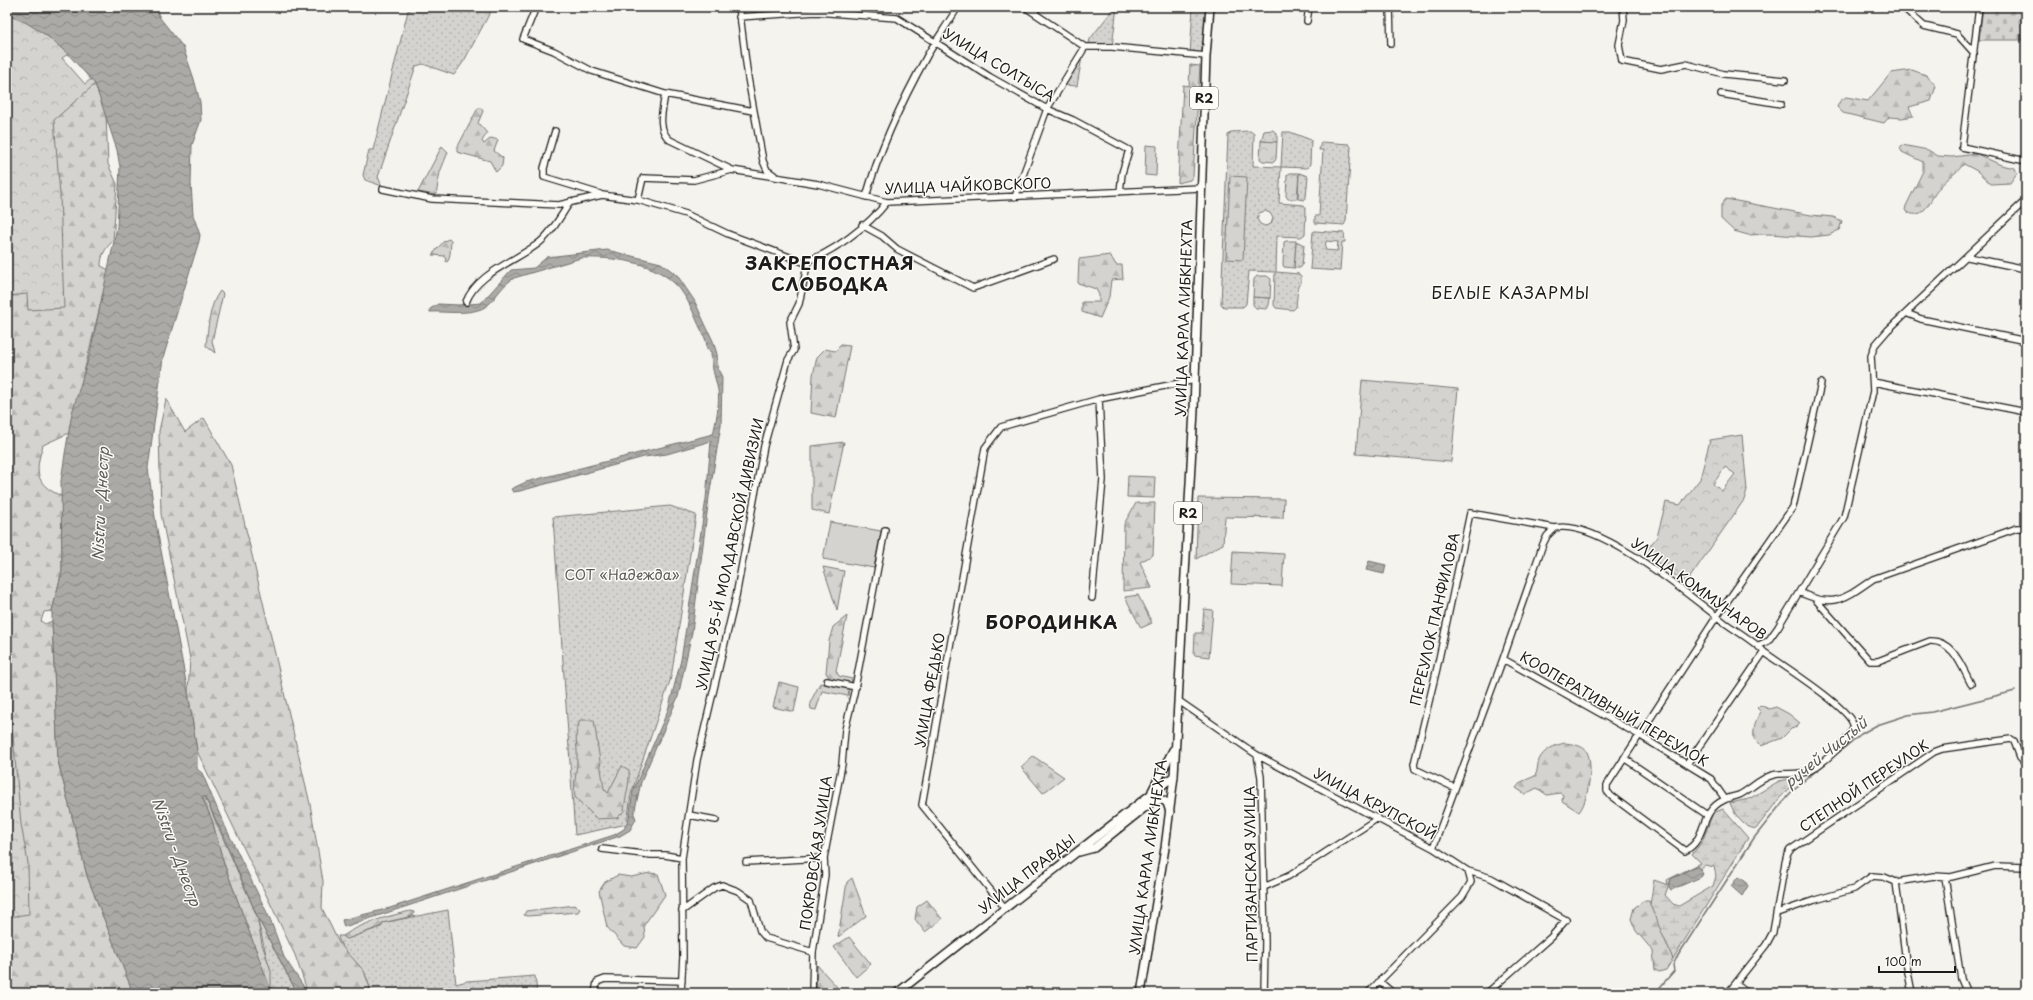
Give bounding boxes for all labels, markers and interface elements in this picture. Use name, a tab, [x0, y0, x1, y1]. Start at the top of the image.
street label: УЛИЦА СОЛТЫСА	[939, 23, 1059, 106]
road number: R2	[1190, 87, 1218, 109]
street label: УЛИЦА ЧАЙКОВСКОГО	[884, 172, 1052, 199]
street label: УЛИЦА КАРЛА ЛИБКНЕХТА	[1170, 219, 1197, 417]
district label: ЗАКРЕПОСТНАЯ СЛОБОДКА	[745, 249, 914, 297]
district label: БЕЛЫЕ КАЗАРМЫ	[1432, 280, 1590, 304]
street label: УЛИЦА 95-Й МОЛДАВСКОЙ ДИВИЗИИ	[690, 416, 769, 692]
water label: Nistru - Днестр	[85, 446, 114, 561]
road number: R2	[1174, 502, 1202, 524]
street label: ПЕРЕУЛОК ПАНФИЛОВА	[1404, 530, 1465, 708]
street label: УЛИЦА КОММУНАРОВ	[1627, 532, 1771, 645]
park label: СОТ «Надежда»	[564, 564, 680, 585]
district label: БОРОДИНКА	[986, 608, 1118, 635]
street label: УЛИЦА ФЕДЬКО	[909, 631, 950, 749]
street label: КООПЕРАТИВНЫЙ ПЕРЕУЛОК	[1516, 646, 1712, 771]
water label: ручей Чистый	[1778, 710, 1873, 793]
street label: СТЕПНОЙ ПЕРЕУЛОК	[1795, 734, 1933, 837]
street label: УЛИЦА КАРЛА ЛИБКНЕХТА	[1123, 758, 1172, 956]
street label: УЛИЦА КРУПСКОЙ	[1310, 762, 1440, 845]
street label: ПОКРОВСКАЯ УЛИЦА	[794, 774, 837, 932]
street label: ПАРТИЗАНСКАЯ УЛИЦА	[1238, 785, 1263, 962]
water label: Nistru - Днестр	[147, 794, 208, 910]
street label: УЛИЦА ПРАВДЫ	[974, 829, 1080, 918]
scale bar	[1879, 948, 1955, 974]
text: 100 m	[1885, 952, 1922, 970]

